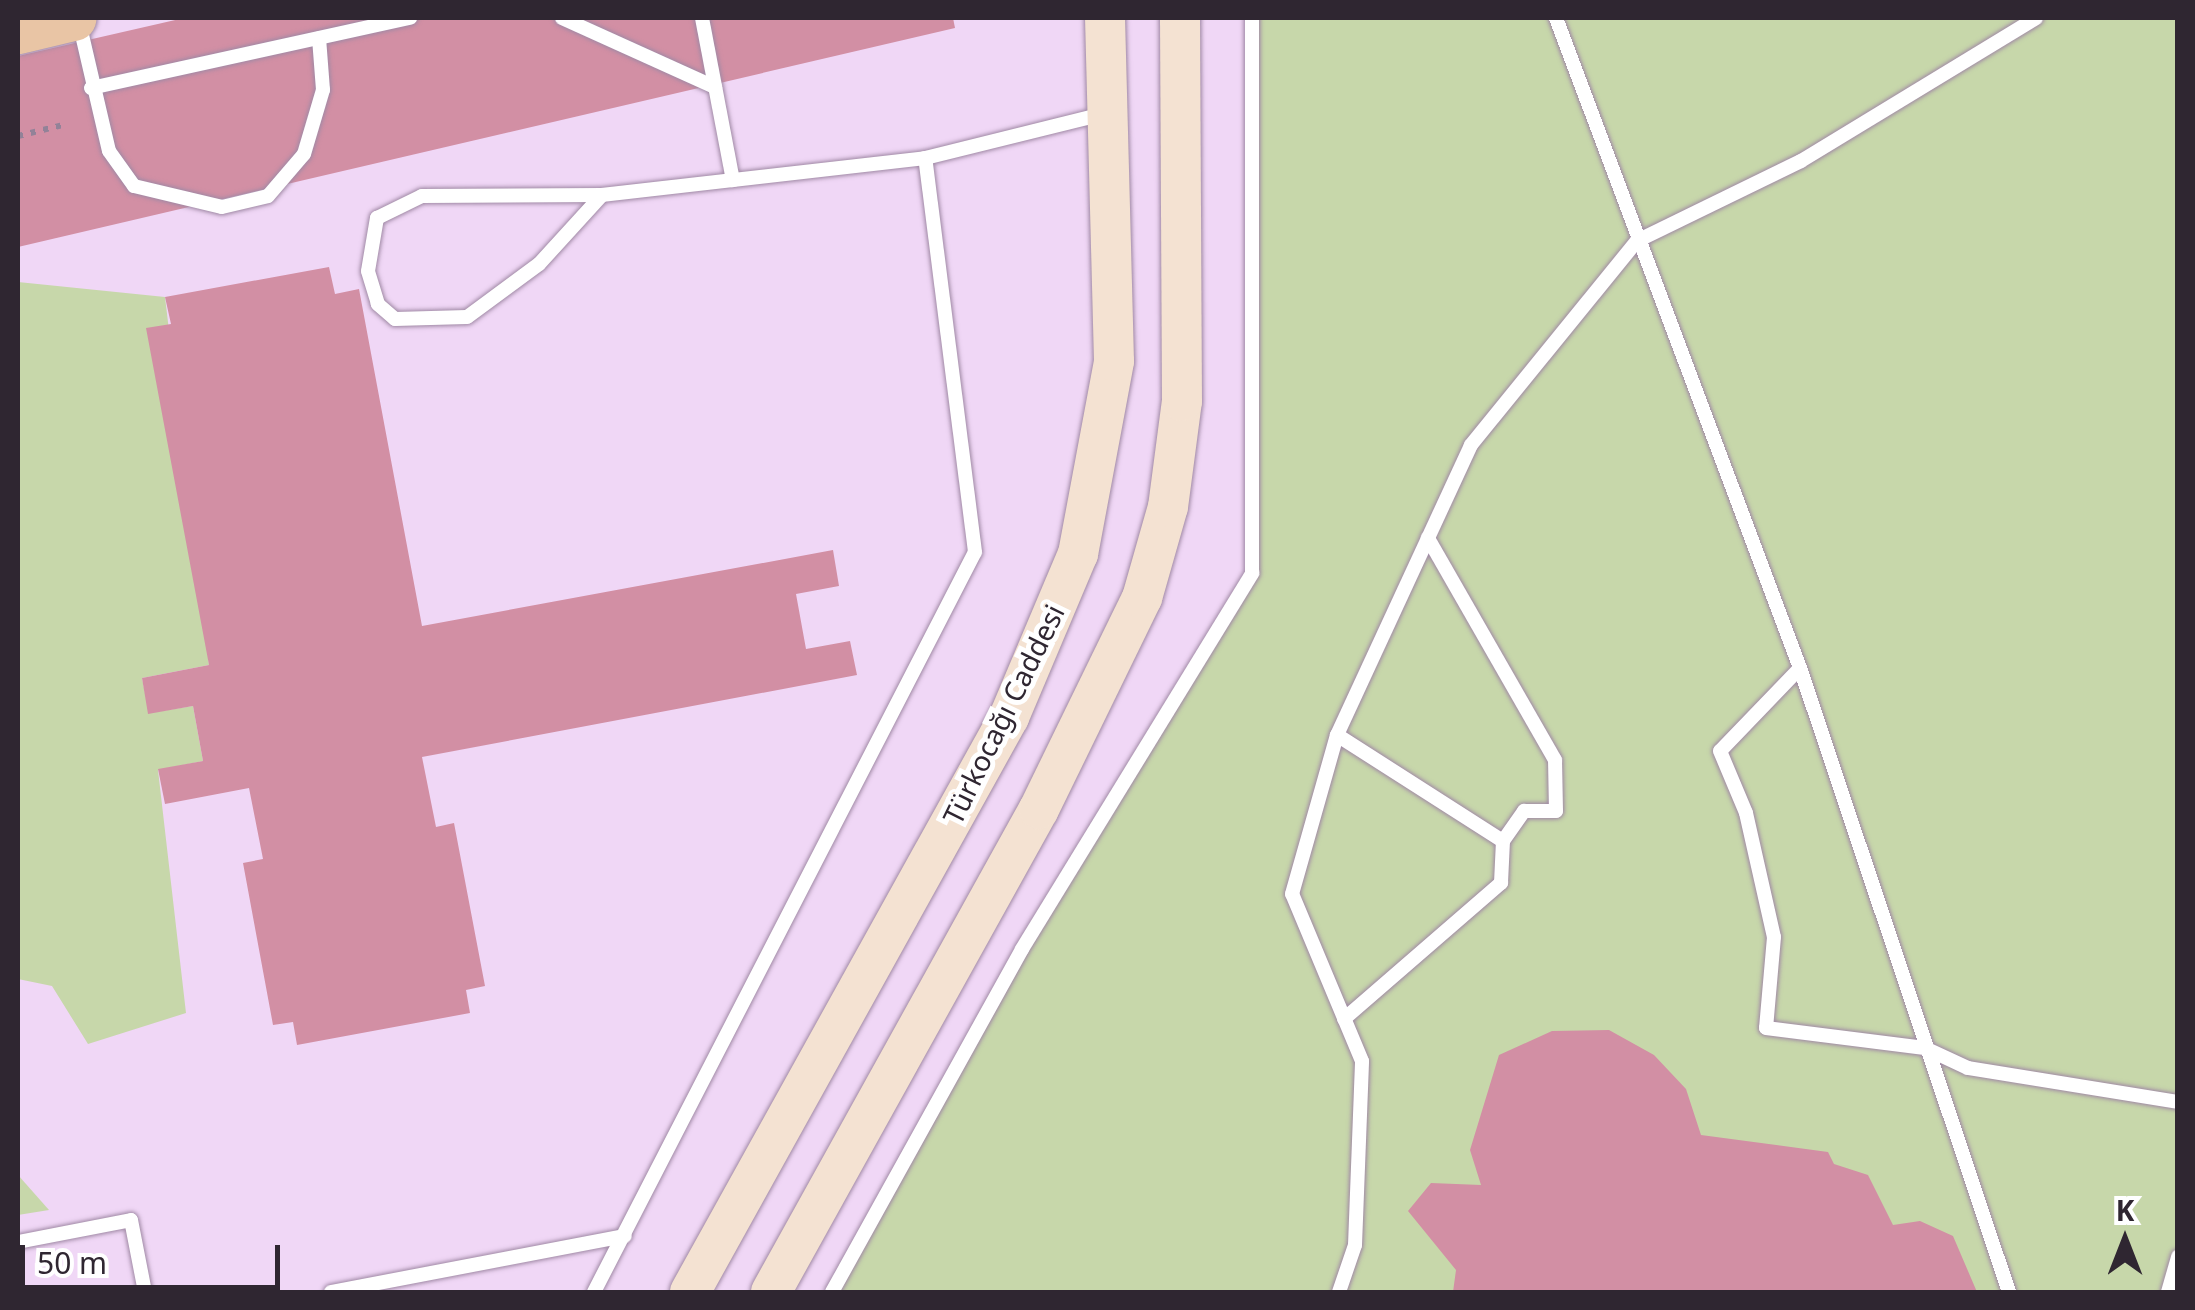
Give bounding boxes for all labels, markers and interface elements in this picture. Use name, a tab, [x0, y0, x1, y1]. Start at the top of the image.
street label: Türkocağı Caddesi	[935, 599, 1071, 829]
north arrow	[2075, 1190, 2175, 1290]
text: K	[2116, 1191, 2134, 1229]
scale bar	[25, 1225, 285, 1287]
text: 50 m	[37, 1242, 107, 1283]

